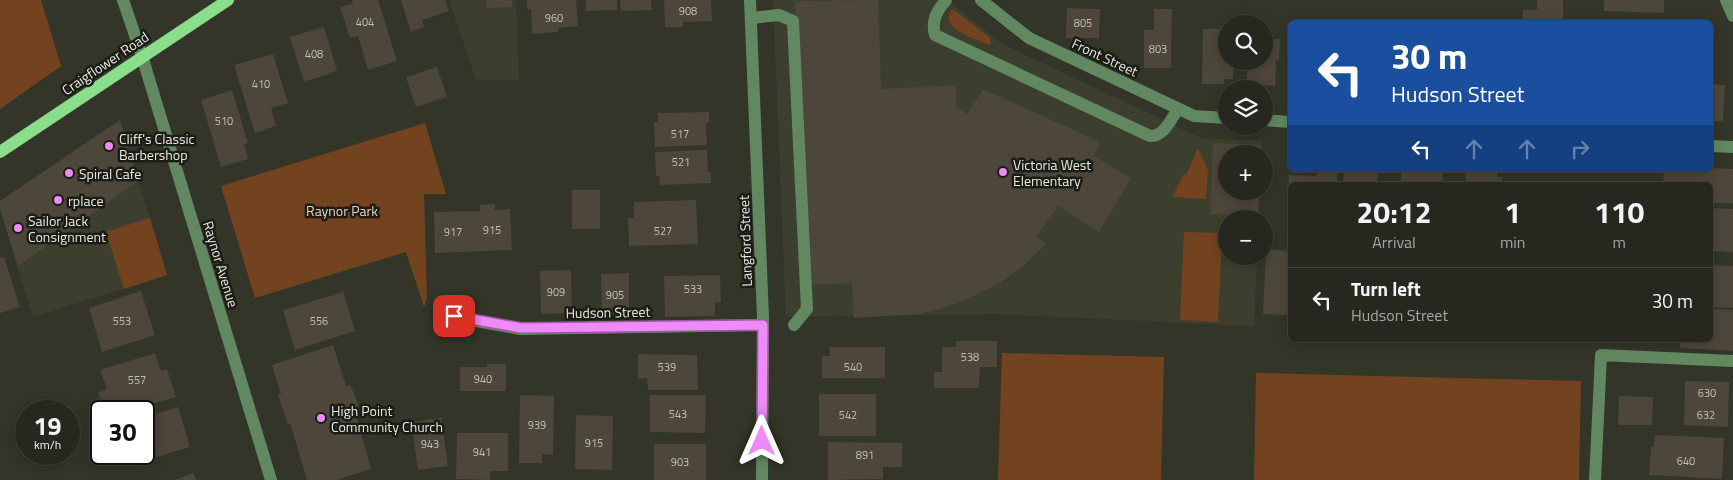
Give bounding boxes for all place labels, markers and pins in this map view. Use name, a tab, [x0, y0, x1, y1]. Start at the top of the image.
place label: Cliff's Classic Barbershop	[119, 128, 195, 165]
marker: Cliff's Classic Barbershop	[103, 140, 115, 152]
place label: Victoria West Elementary	[1013, 154, 1091, 191]
place label: Spiral Cafe	[79, 163, 141, 184]
marker: Victoria West Elementary	[997, 166, 1009, 178]
marker: Spiral Cafe	[63, 167, 75, 179]
place label: rplace	[68, 190, 104, 211]
marker: rplace	[52, 194, 64, 206]
place label: Sailor Jack Consignment	[28, 210, 106, 247]
marker: Sailor Jack Consignment	[12, 222, 24, 234]
pin	[433, 295, 475, 337]
place label: High Point Community Church	[331, 400, 443, 437]
marker: High Point Community Church	[315, 412, 327, 424]

